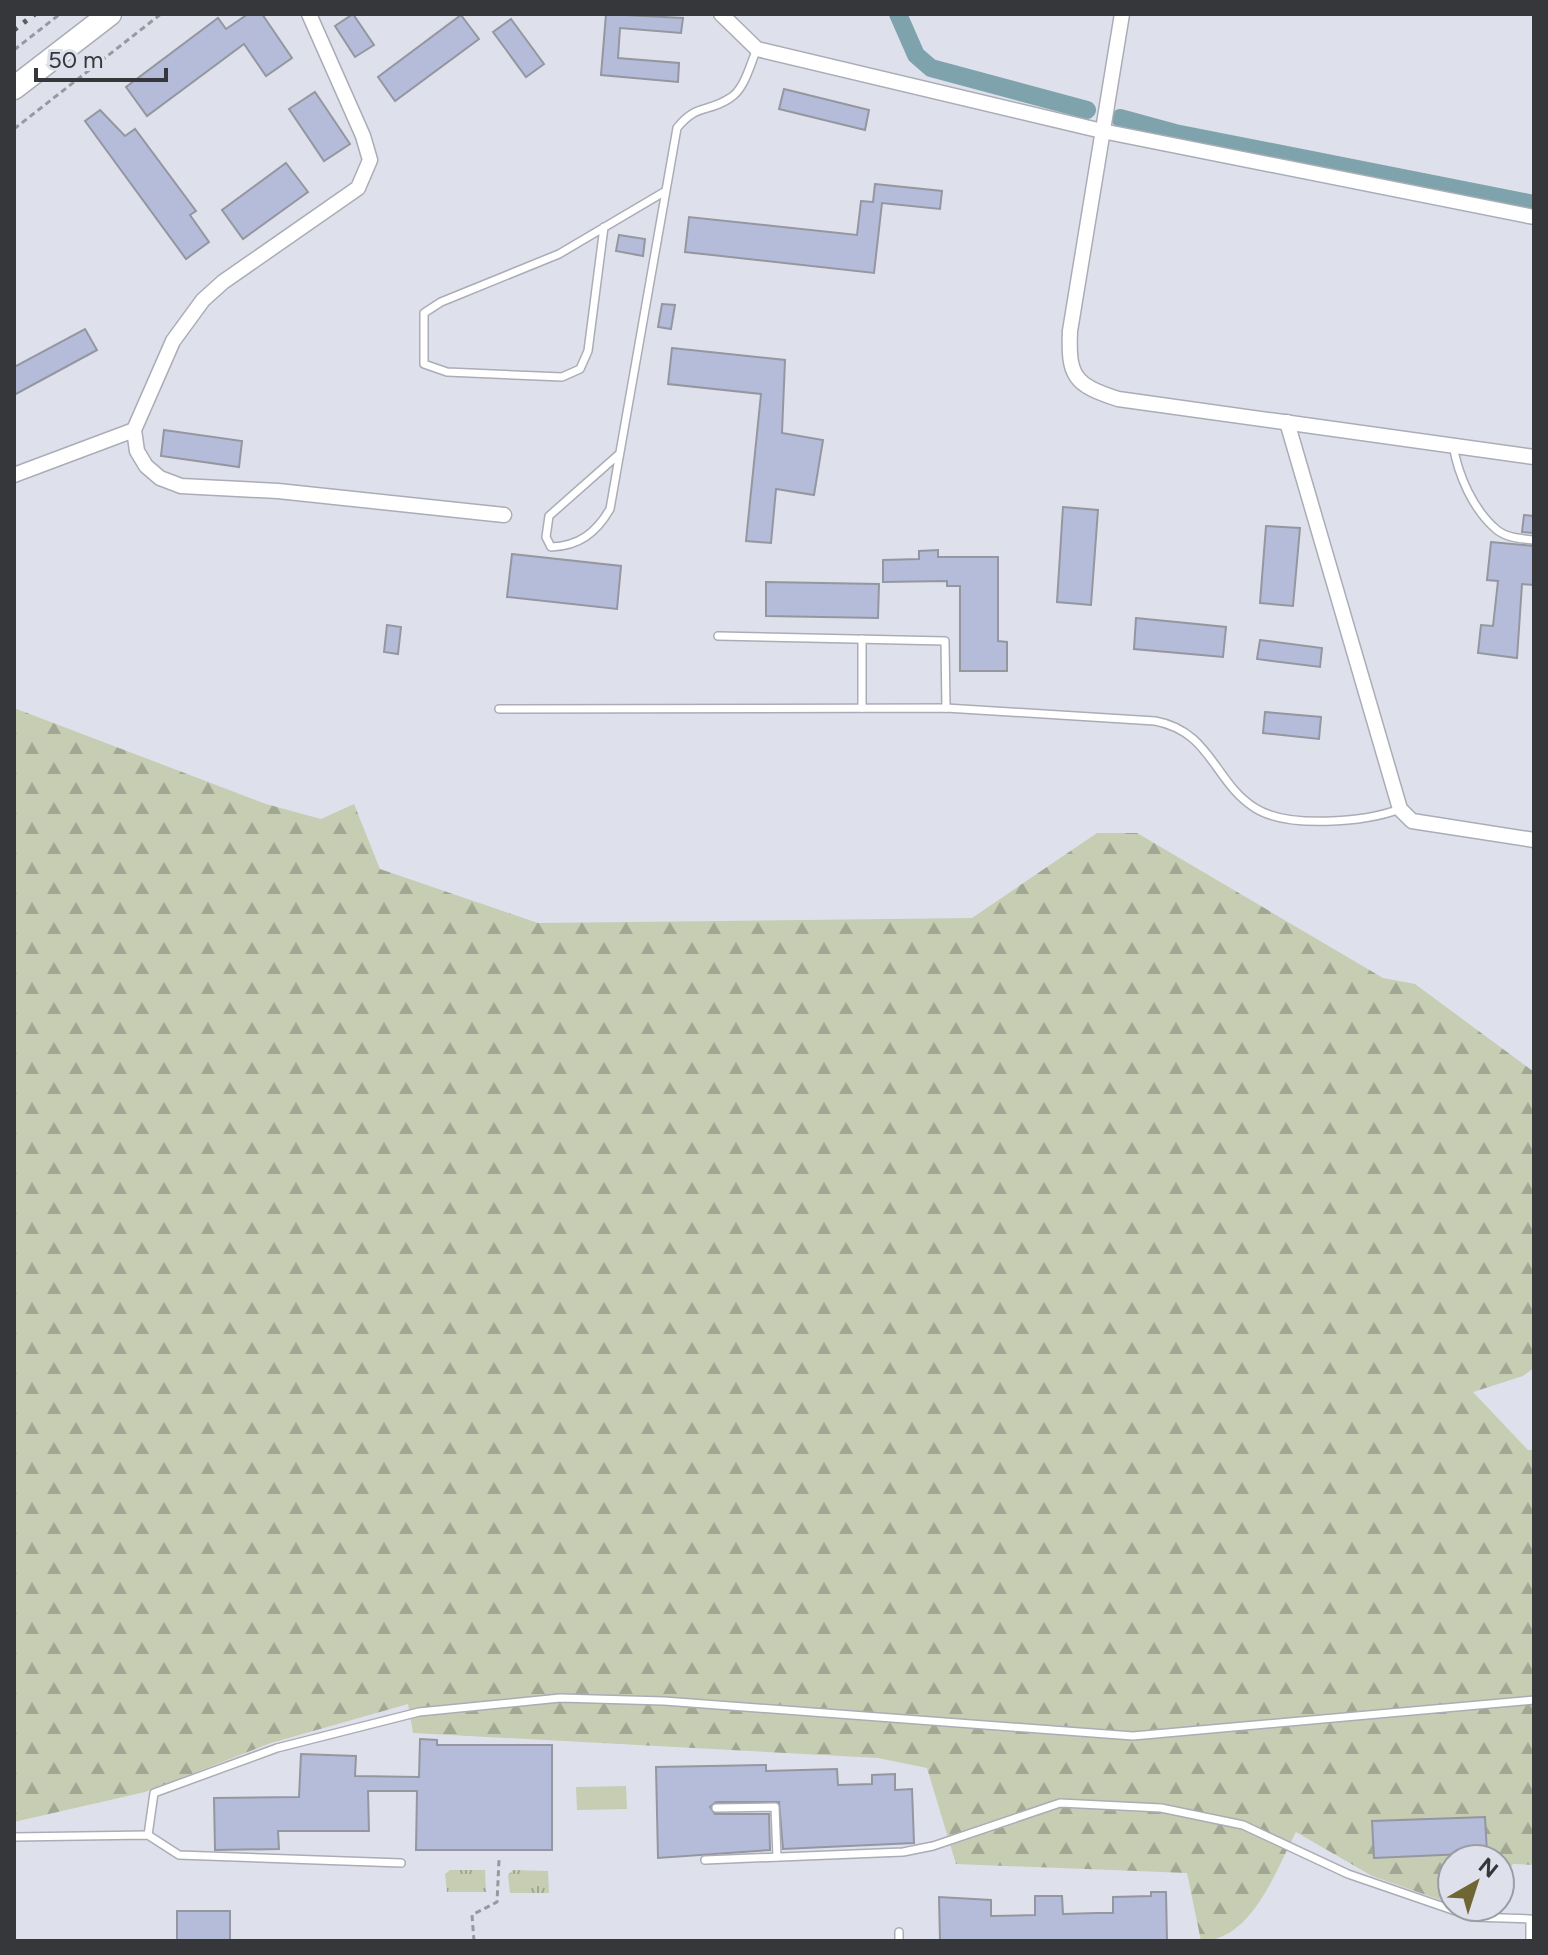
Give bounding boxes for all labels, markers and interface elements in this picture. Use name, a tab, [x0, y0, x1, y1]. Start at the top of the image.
scale bar	[36, 32, 166, 82]
text: 50 m	[48, 45, 104, 74]
north arrow	[1436, 1843, 1516, 1923]
text: N	[1473, 1852, 1503, 1884]

